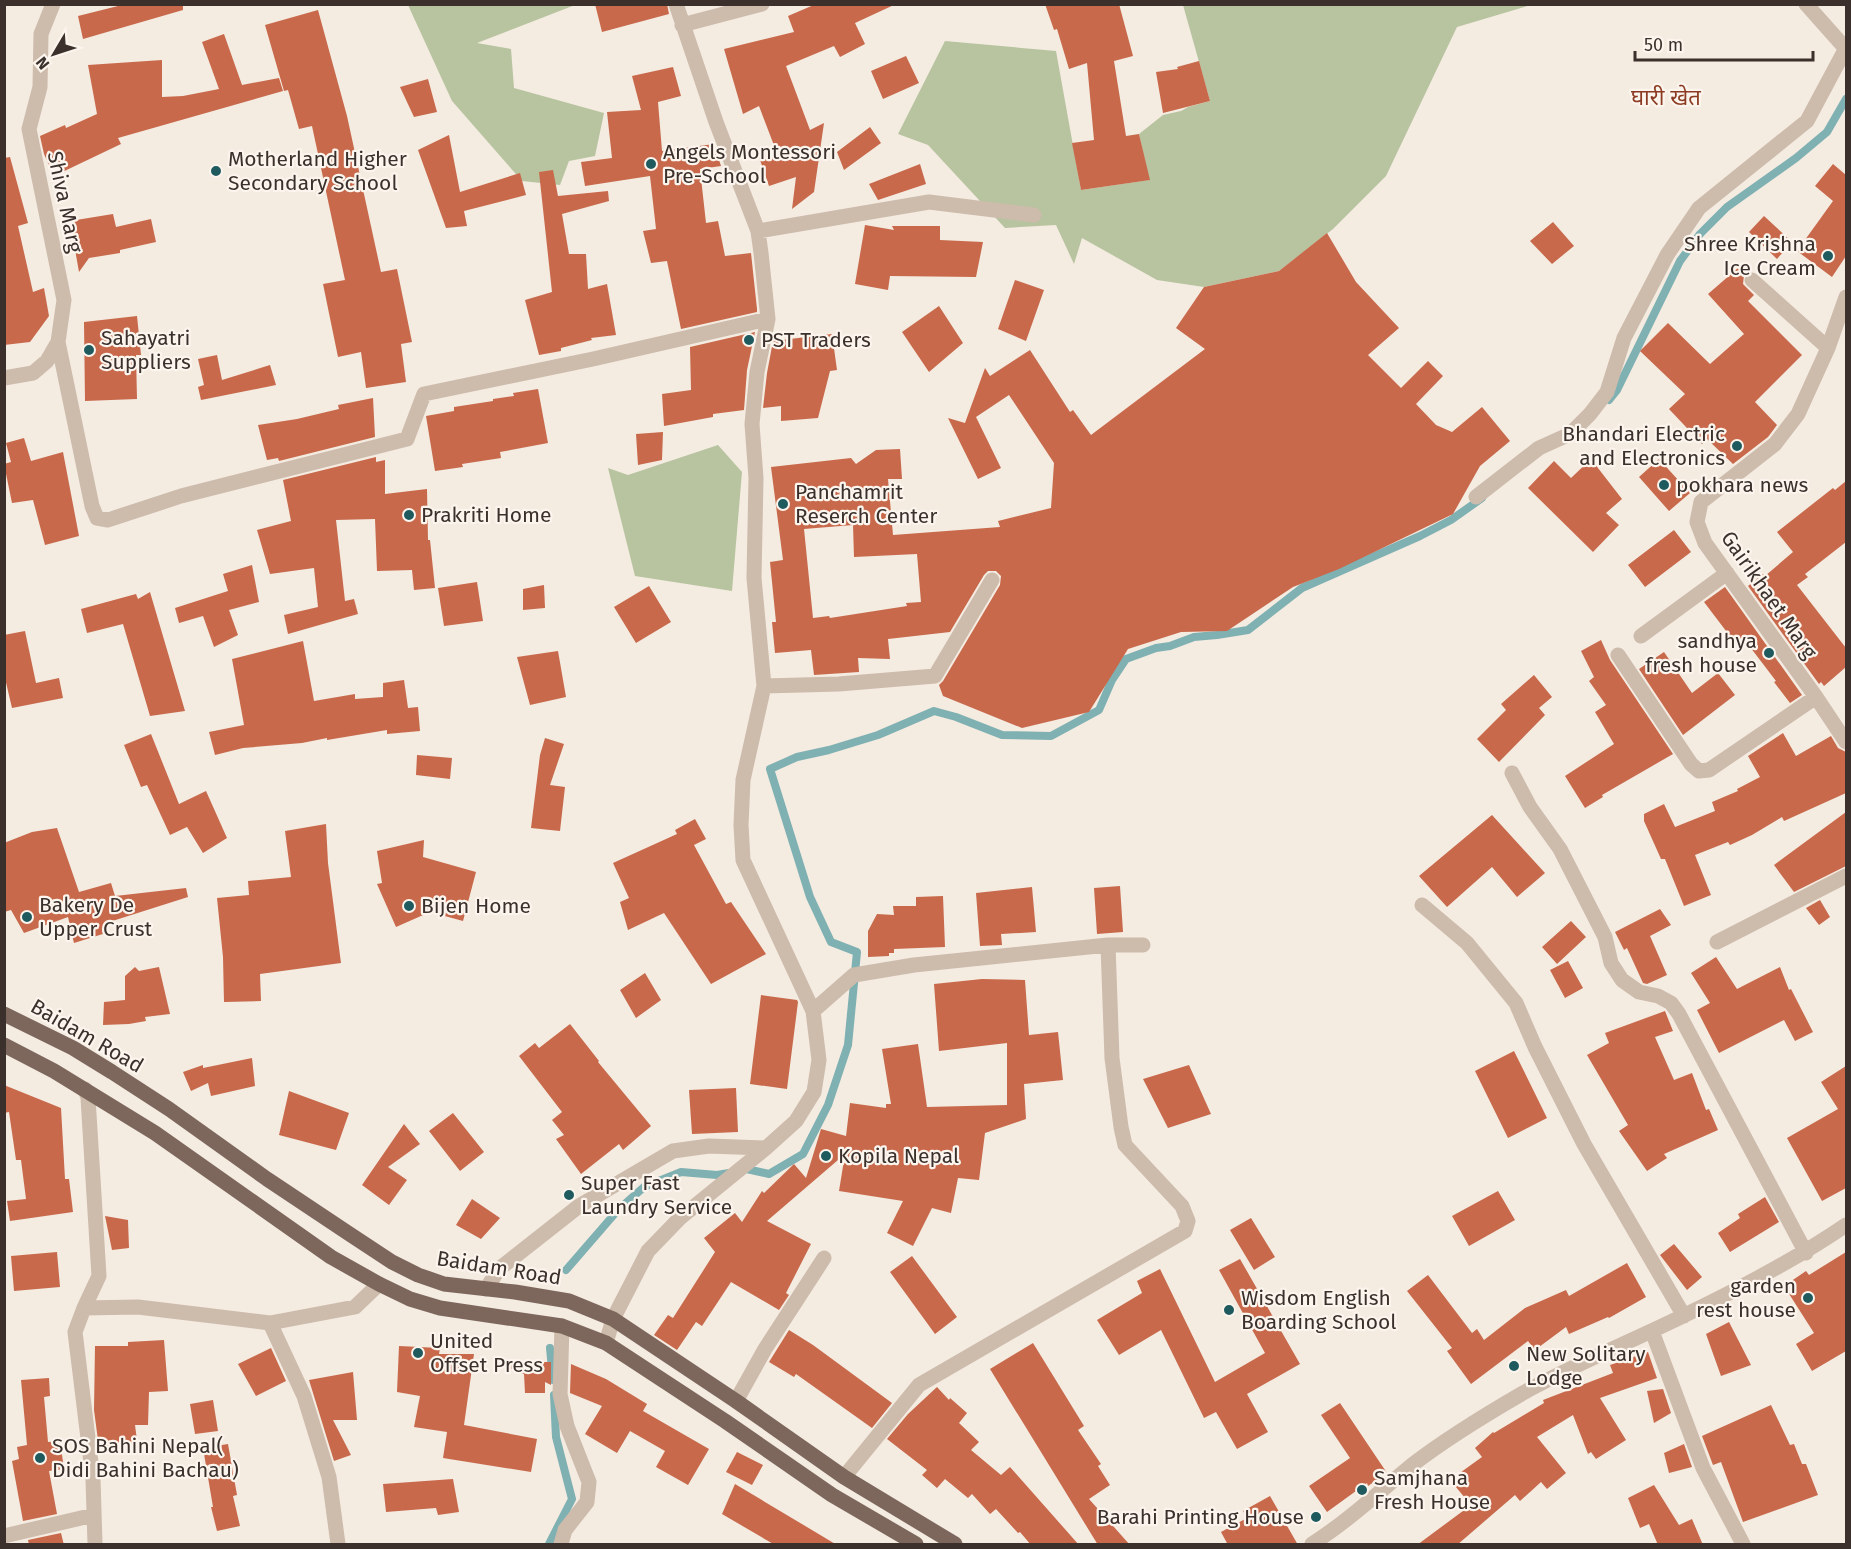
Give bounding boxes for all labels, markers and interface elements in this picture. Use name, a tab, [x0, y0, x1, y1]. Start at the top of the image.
north arrow	[24, 24, 84, 84]
scale bar	[1635, 24, 1814, 62]
text: 50 m	[1644, 34, 1683, 56]
text: N	[32, 53, 53, 73]
district label: घारी खेत	[1631, 84, 1701, 111]
place label: Angels Montessori Pre-School	[663, 139, 836, 189]
place label: Motherland Higher Secondary School	[228, 146, 407, 196]
street label: Shiva Marg	[42, 149, 88, 255]
marker: Angels Montessori Pre-School	[644, 157, 658, 171]
marker: Motherland Higher Secondary School	[209, 164, 223, 178]
place label: Shree Krishna Ice Cream	[1684, 231, 1816, 281]
marker: Shree Krishna Ice Cream	[1821, 249, 1835, 263]
place label: Sahayatri Suppliers	[101, 325, 191, 375]
place label: PST Traders	[761, 327, 871, 353]
marker: PST Traders	[742, 333, 756, 347]
marker: Sahayatri Suppliers	[82, 343, 96, 357]
place label: Bhandari Electric and Electronics	[1562, 421, 1725, 471]
marker: Bhandari Electric and Electronics	[1730, 439, 1744, 453]
place label: pokhara news	[1676, 472, 1808, 498]
marker: pokhara news	[1657, 478, 1671, 492]
place label: Panchamrit Reserch Center	[795, 479, 937, 529]
marker: Panchamrit Reserch Center	[776, 497, 790, 511]
place label: Prakriti Home	[421, 502, 551, 528]
marker: Prakriti Home	[402, 508, 416, 522]
street label: Gairikhaet Marg	[1715, 526, 1823, 664]
place label: sandhya fresh house	[1645, 628, 1757, 678]
marker: sandhya fresh house	[1762, 646, 1776, 660]
place label: Bakery De Upper Crust	[39, 892, 153, 942]
place label: Bijen Home	[421, 893, 531, 919]
marker: Bijen Home	[402, 899, 416, 913]
marker: Bakery De Upper Crust	[20, 910, 34, 924]
street label: Baidam Road	[26, 993, 148, 1079]
place label: Kopila Nepal	[838, 1143, 959, 1169]
marker: Kopila Nepal	[819, 1149, 833, 1163]
place label: Super Fast Laundry Service	[581, 1170, 732, 1220]
marker: Super Fast Laundry Service	[562, 1188, 576, 1202]
street label: Baidam Road	[435, 1245, 563, 1291]
place label: garden rest house	[1696, 1273, 1796, 1323]
place label: Wisdom English Boarding School	[1241, 1285, 1396, 1335]
marker: garden rest house	[1801, 1291, 1815, 1305]
marker: Wisdom English Boarding School	[1222, 1303, 1236, 1317]
place label: United Offset Press	[430, 1328, 543, 1378]
place label: New Solitary Lodge	[1526, 1341, 1646, 1391]
marker: United Offset Press	[411, 1346, 425, 1360]
marker: New Solitary Lodge	[1507, 1359, 1521, 1373]
place label: SOS Bahini Nepal( Didi Bahini Bachau)	[52, 1433, 239, 1483]
marker: SOS Bahini Nepal( Didi Bahini Bachau)	[33, 1451, 47, 1465]
place label: Samjhana Fresh House	[1374, 1465, 1490, 1515]
marker: Samjhana Fresh House	[1355, 1483, 1369, 1497]
place label: Barahi Printing House	[1097, 1504, 1304, 1530]
marker: Barahi Printing House	[1309, 1510, 1323, 1524]

